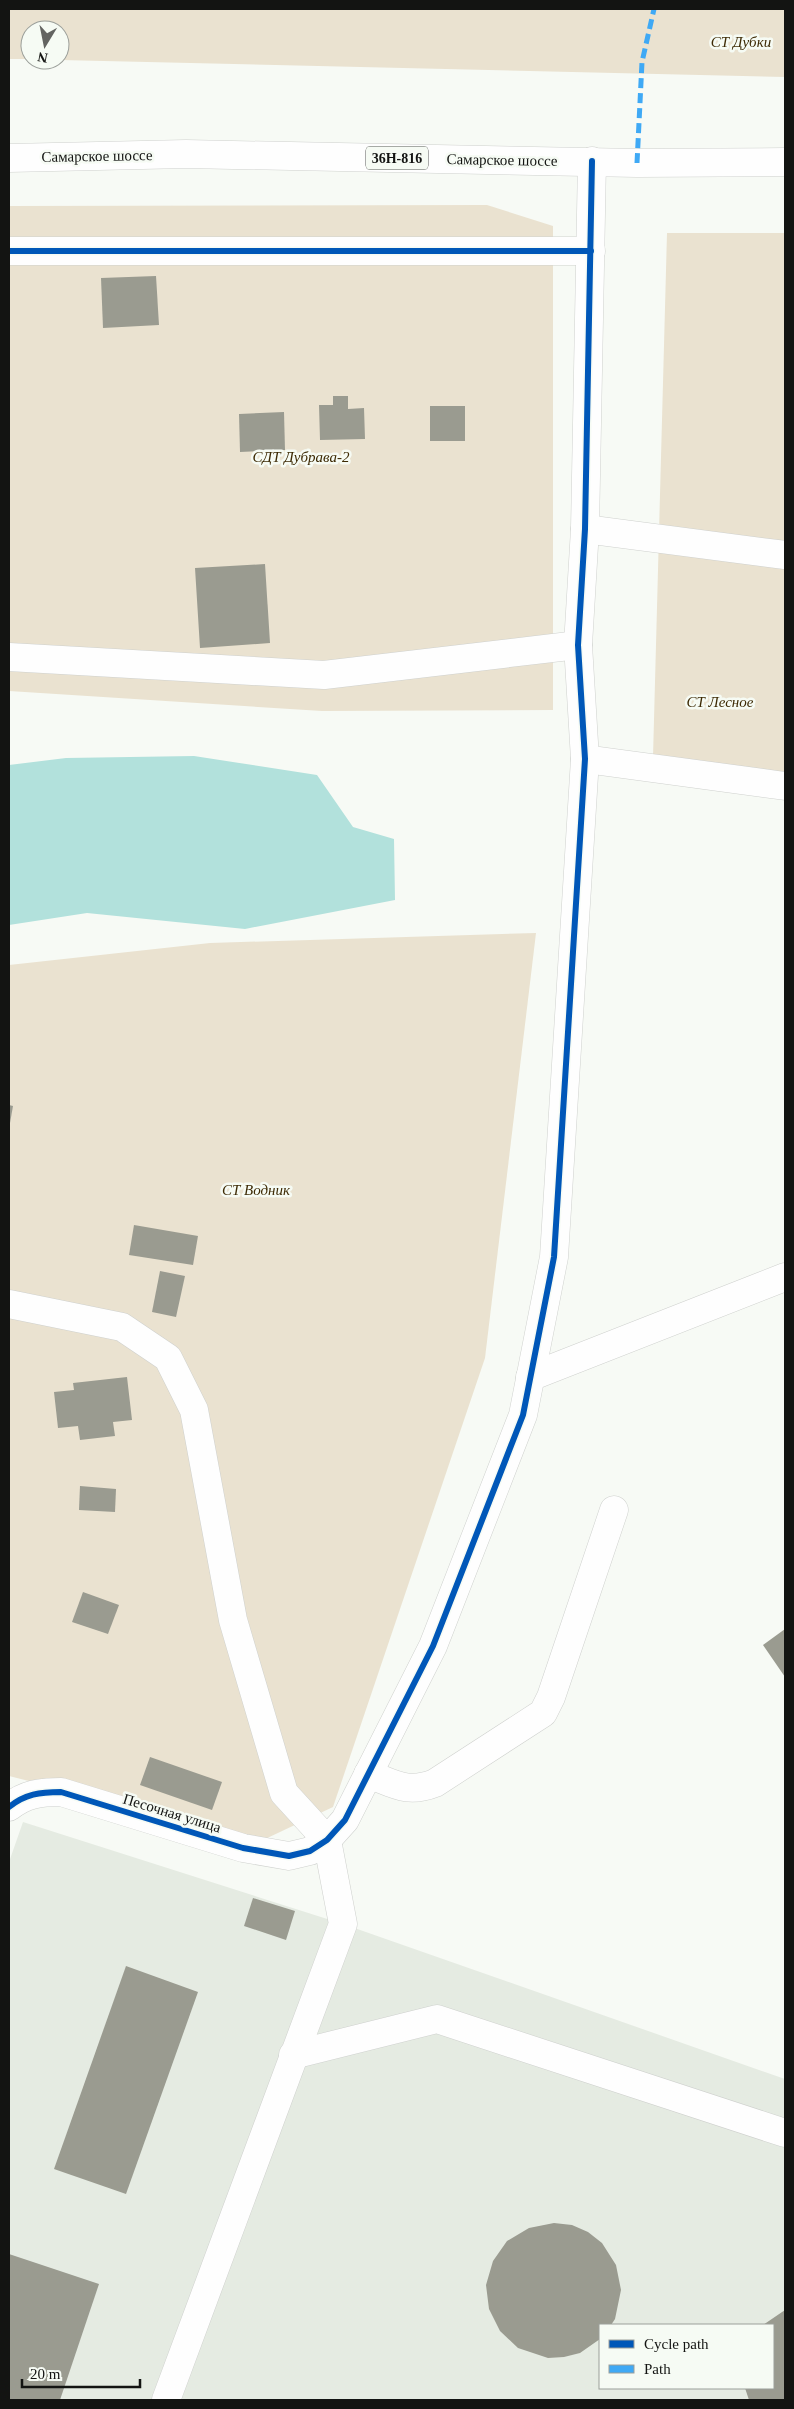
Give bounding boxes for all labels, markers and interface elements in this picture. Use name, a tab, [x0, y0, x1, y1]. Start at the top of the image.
north arrow	[20, 20, 70, 70]
park label: СТ Дубки	[711, 34, 771, 50]
text: N	[37, 49, 49, 66]
road number: 36Н-816	[366, 146, 428, 170]
street label: Самарское шоссе	[41, 147, 153, 165]
street label: Самарское шоссе	[446, 151, 558, 169]
park label: СДТ Дубрава-2	[253, 449, 350, 465]
park label: СТ Лесное	[687, 694, 754, 710]
park label: СТ Водник	[222, 1182, 291, 1198]
street label: Песочная улица	[121, 1791, 223, 1836]
legend	[599, 2324, 774, 2389]
text: Cycle path	[644, 2336, 709, 2352]
scale bar	[22, 2356, 140, 2388]
text: Path	[644, 2361, 671, 2377]
text: 20 m	[30, 2366, 61, 2382]

